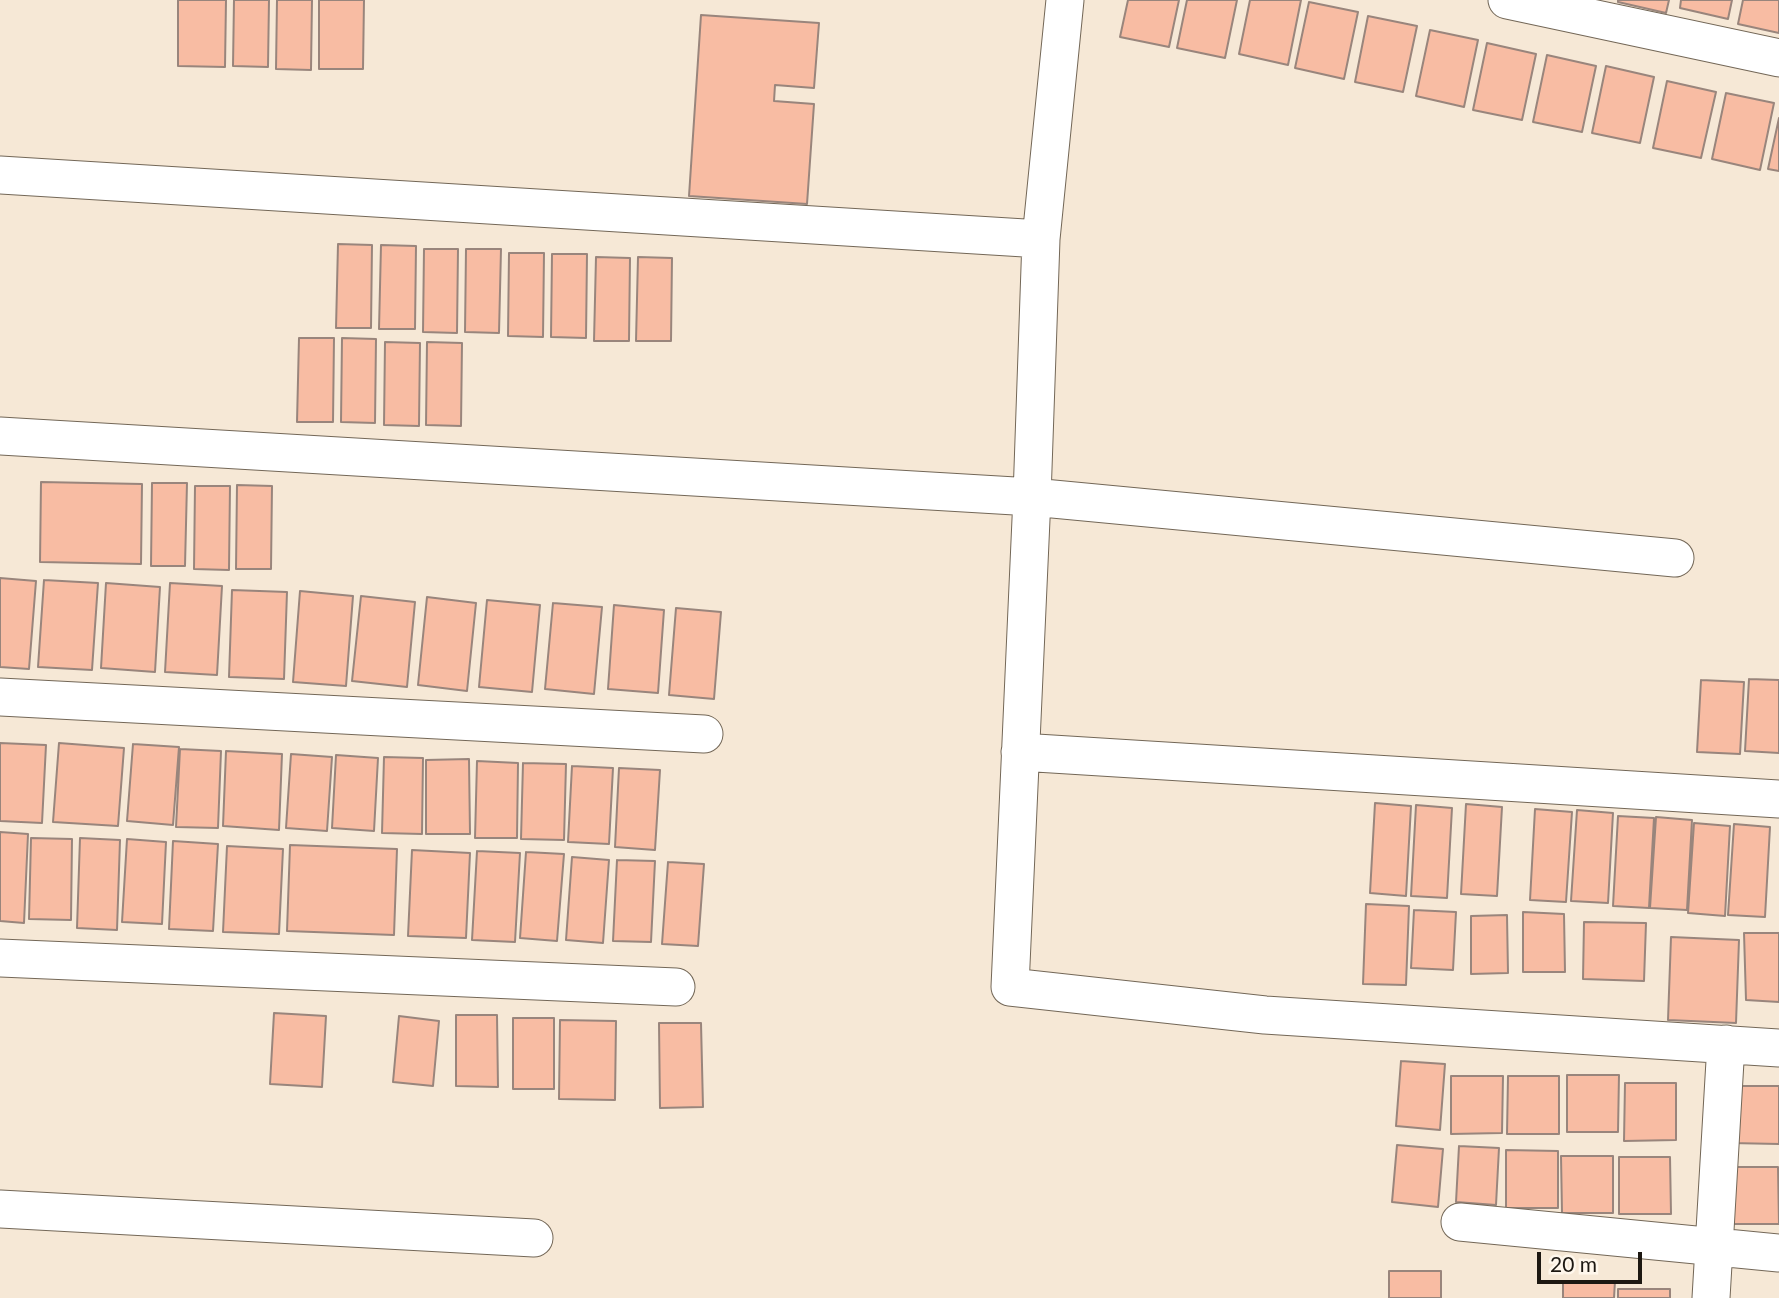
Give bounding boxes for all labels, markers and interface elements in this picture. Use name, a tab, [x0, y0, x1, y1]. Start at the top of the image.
scale bar	[1541, 1238, 1646, 1282]
text: 20 m	[1550, 1251, 1597, 1276]

